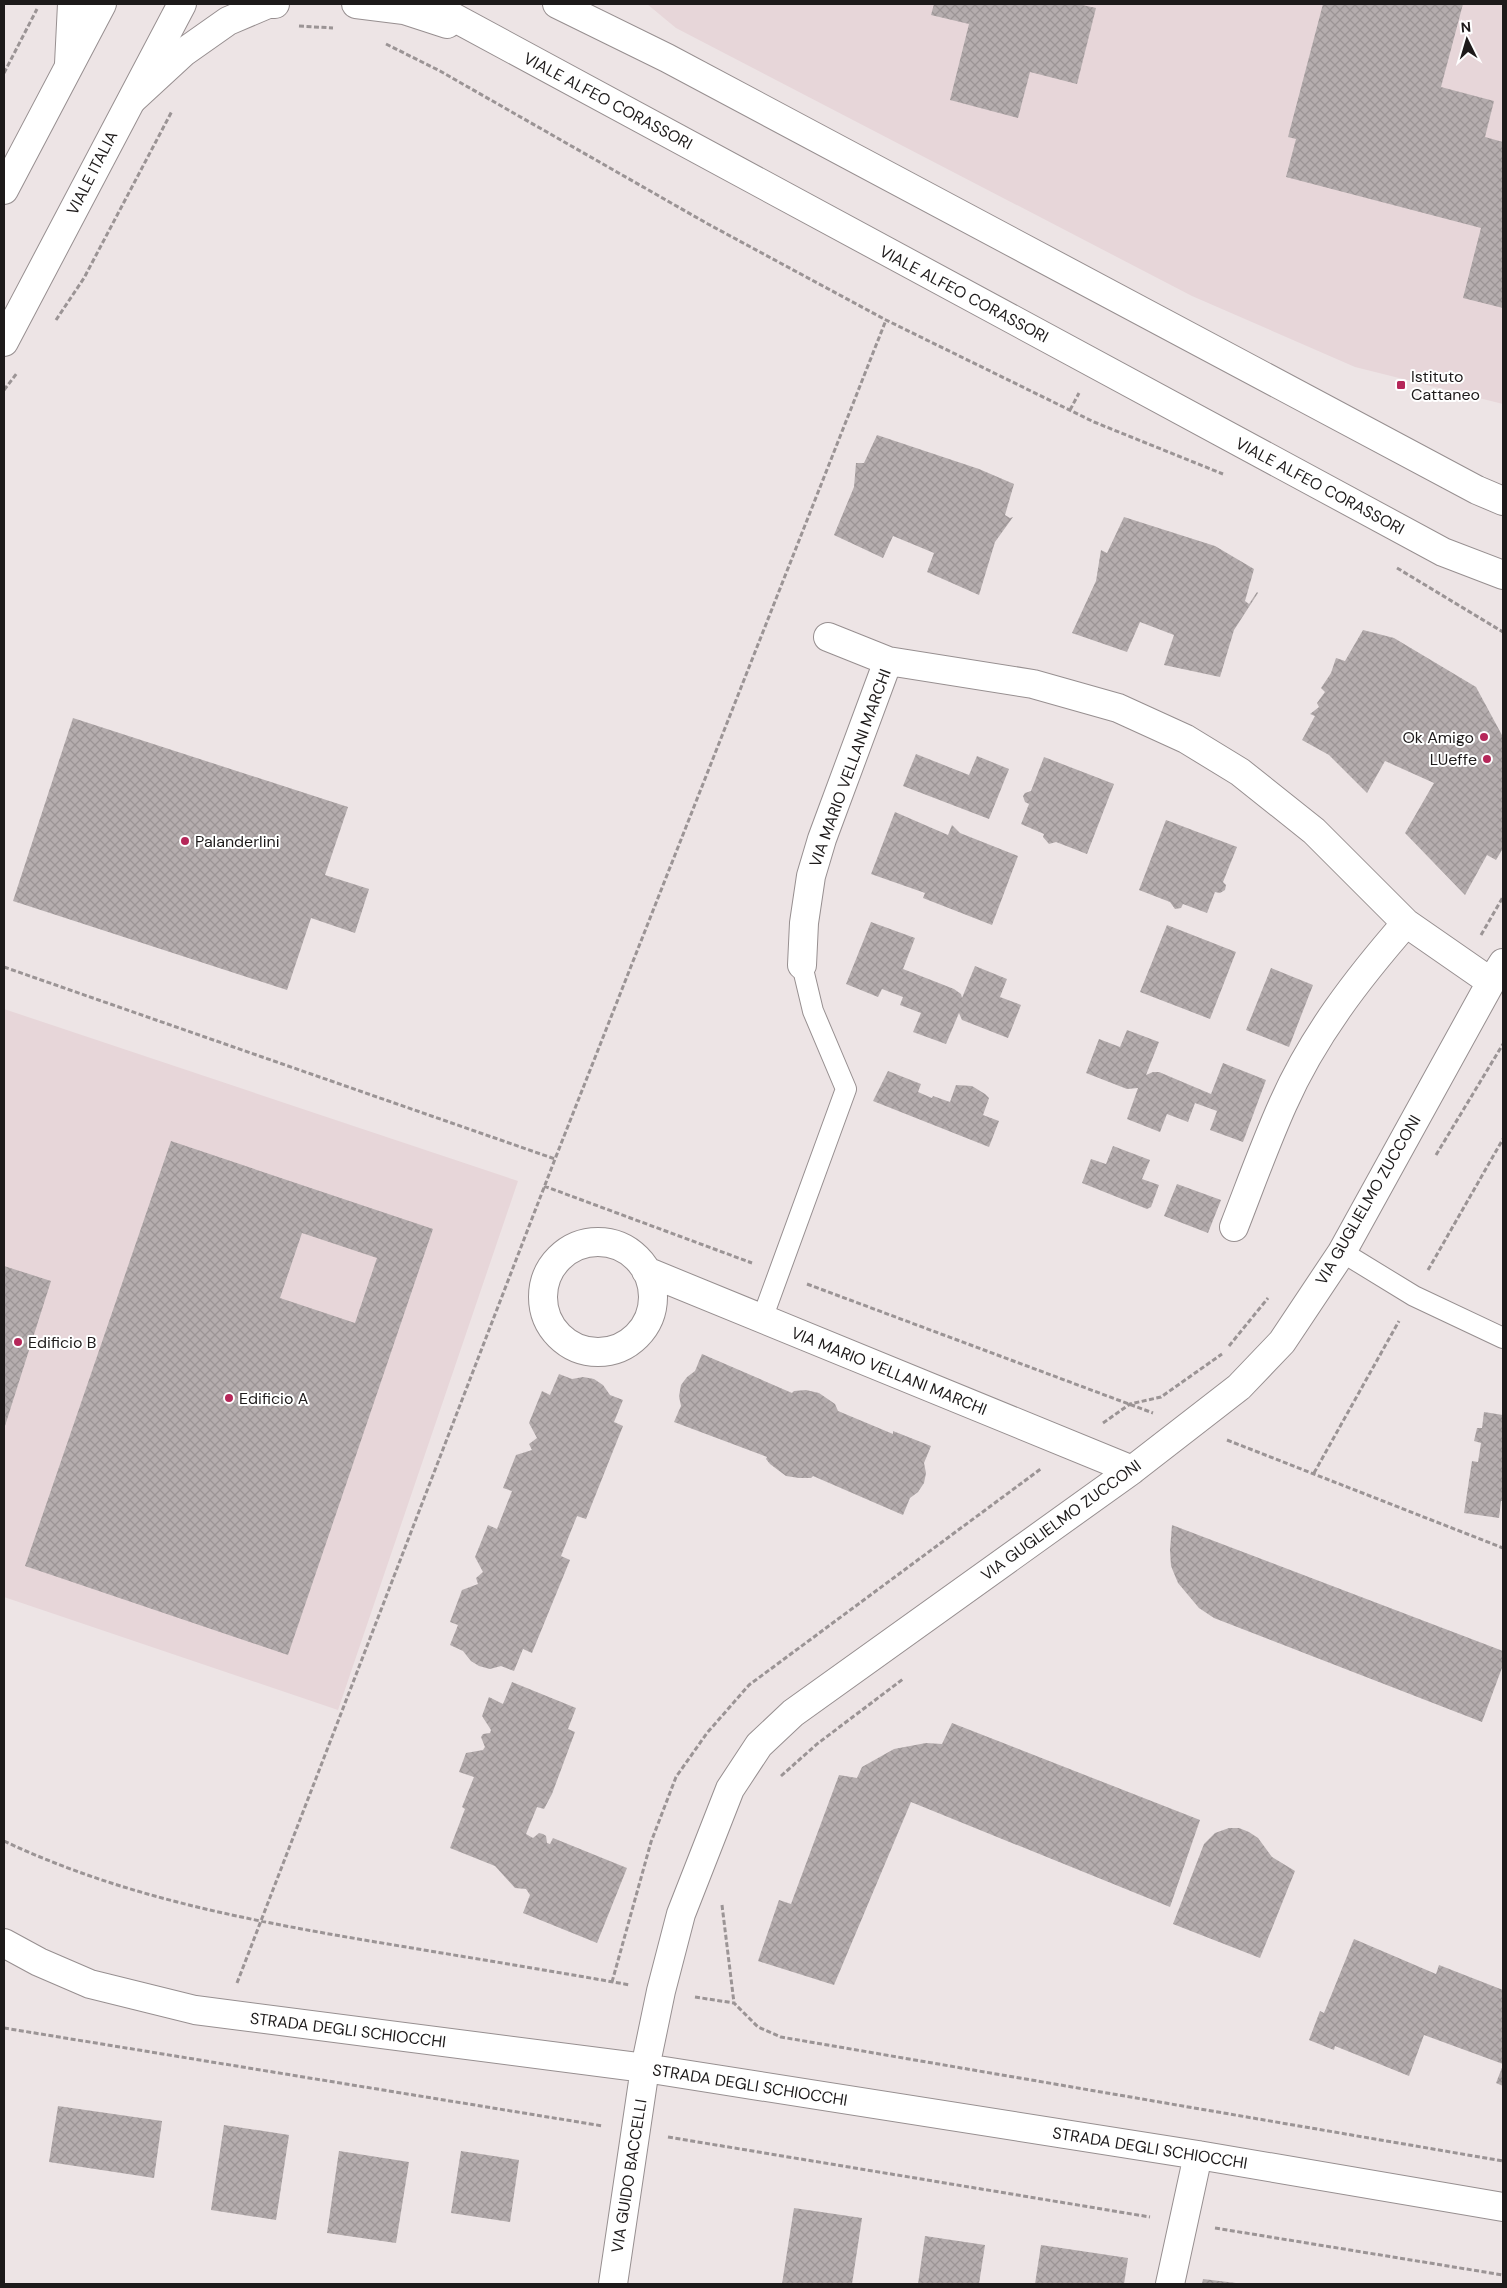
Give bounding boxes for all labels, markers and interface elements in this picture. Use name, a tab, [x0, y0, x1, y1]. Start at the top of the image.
north arrow	[1442, 15, 1492, 65]
text: N	[1460, 18, 1472, 36]
street label: VIALE ALFEO CORASSORI	[520, 48, 696, 154]
street label: VIALE ITALIA	[62, 127, 122, 219]
street label: VIALE ALFEO CORASSORI	[876, 241, 1052, 347]
place label: Istituto Cattaneo	[1411, 366, 1480, 405]
marker: Istituto Cattaneo	[1395, 379, 1407, 391]
street label: VIALE ALFEO CORASSORI	[1232, 433, 1408, 539]
street label: VIA MARIO VELLANI MARCHI	[804, 666, 896, 870]
place label: Ok Amigo	[1402, 727, 1474, 748]
marker: Ok Amigo	[1478, 731, 1490, 743]
place label: LUeffe	[1430, 749, 1477, 770]
marker: LUeffe	[1481, 753, 1493, 765]
place label: Palanderlini	[195, 831, 280, 852]
marker: Palanderlini	[179, 835, 191, 847]
street label: VIA GUGLIELMO ZUCCONI	[1311, 1111, 1425, 1289]
street label: VIA MARIO VELLANI MARCHI	[788, 1322, 990, 1420]
place label: Edificio B	[28, 1332, 96, 1353]
marker: Edificio B	[12, 1336, 24, 1348]
place label: Edificio A	[239, 1388, 309, 1409]
marker: Edificio A	[223, 1392, 235, 1404]
street label: VIA GUGLIELMO ZUCCONI	[977, 1455, 1145, 1585]
street label: STRADA DEGLI SCHIOCCHI	[249, 2008, 447, 2052]
street label: STRADA DEGLI SCHIOCCHI	[651, 2059, 849, 2111]
street label: VIA GUIDO BACCELLI	[606, 2098, 652, 2254]
street label: STRADA DEGLI SCHIOCCHI	[1051, 2122, 1249, 2174]

